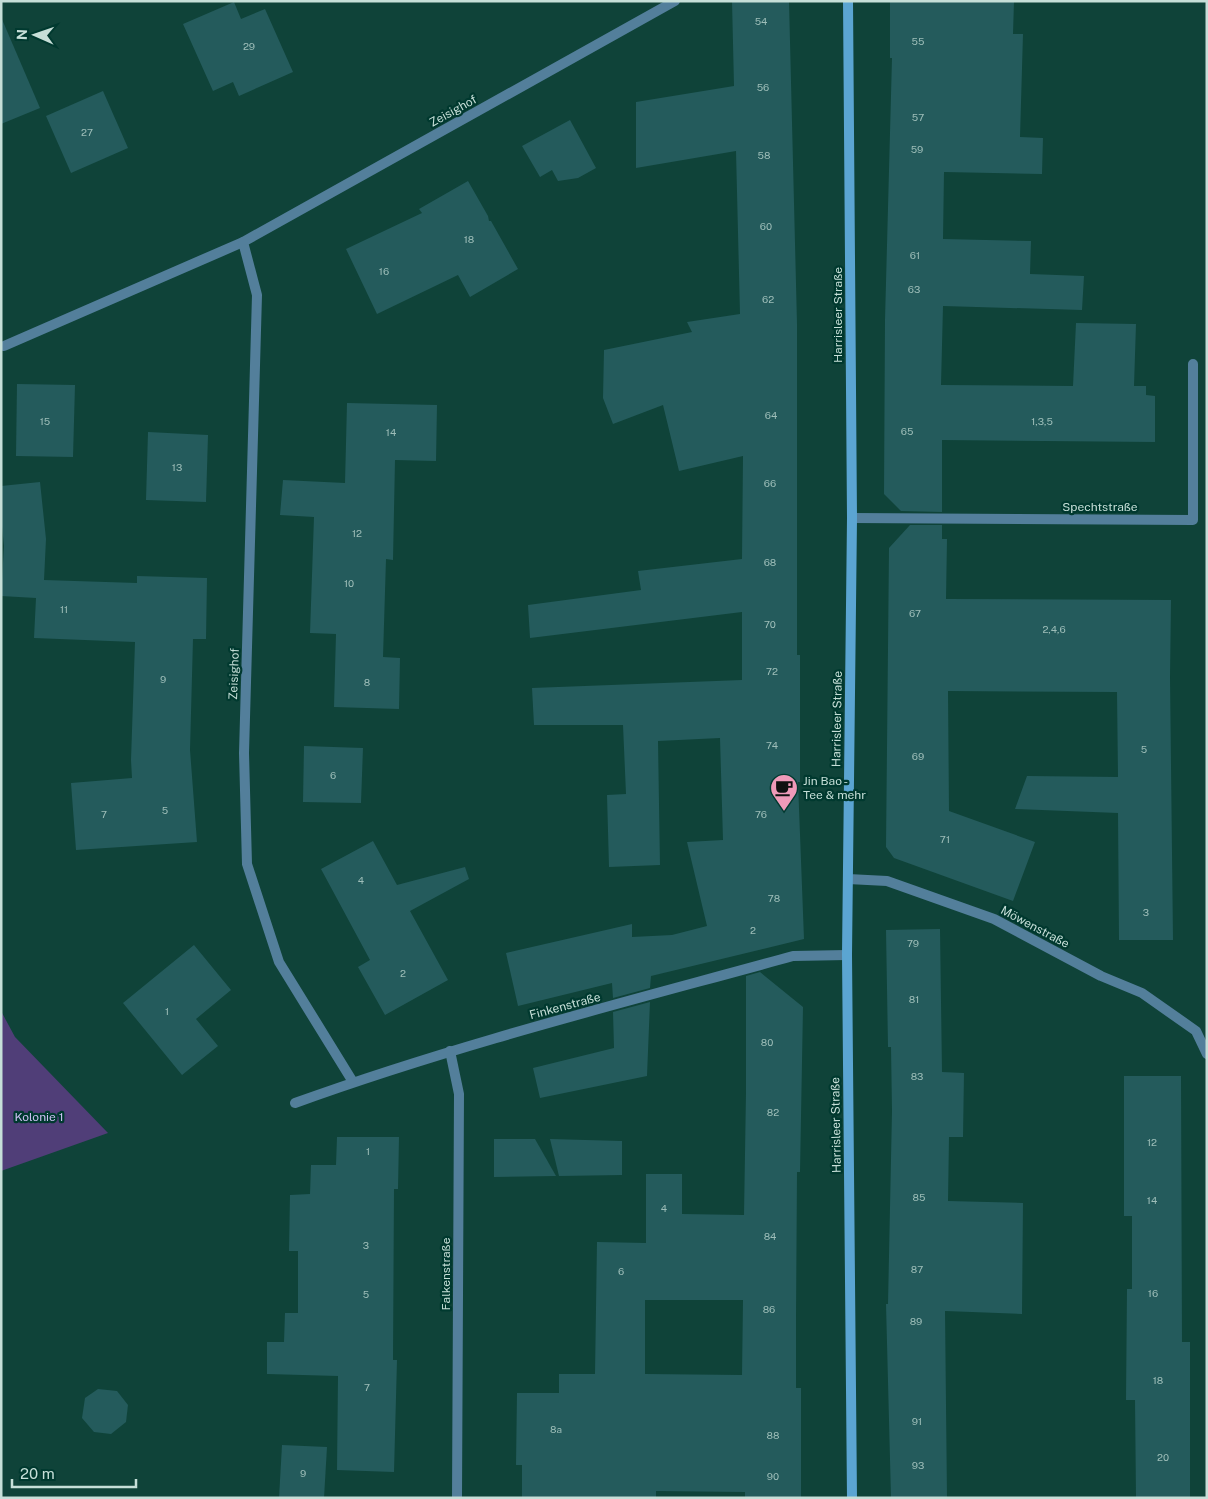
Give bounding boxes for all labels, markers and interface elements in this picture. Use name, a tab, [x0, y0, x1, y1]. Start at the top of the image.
north arrow	[10, 10, 60, 60]
house number: 54	[755, 15, 767, 27]
text: N	[14, 29, 30, 40]
house number: 55	[912, 35, 924, 47]
house number: 29	[243, 40, 255, 52]
house number: 56	[757, 81, 769, 93]
street label: Zeisighof	[427, 92, 479, 130]
house number: 57	[912, 111, 924, 123]
house number: 27	[81, 126, 93, 138]
house number: 59	[911, 143, 923, 155]
house number: 58	[758, 149, 770, 161]
house number: 60	[760, 220, 772, 232]
house number: 18	[464, 233, 474, 245]
house number: 61	[910, 249, 920, 261]
house number: 16	[379, 265, 389, 277]
street label: Harrisleer Straße	[831, 267, 845, 363]
house number: 63	[908, 283, 920, 295]
house number: 62	[762, 293, 774, 305]
house number: 64	[765, 409, 777, 421]
house number: 15	[40, 415, 50, 427]
house number: 1,3,5	[1031, 415, 1053, 427]
house number: 65	[901, 425, 913, 437]
house number: 14	[386, 426, 396, 438]
house number: 13	[172, 461, 182, 473]
house number: 66	[764, 477, 776, 489]
street label: Spechtstraße	[1062, 500, 1138, 514]
house number: 12	[352, 527, 362, 539]
house number: 68	[764, 556, 776, 568]
house number: 10	[344, 577, 354, 589]
house number: 11	[60, 603, 68, 615]
house number: 67	[909, 607, 921, 619]
house number: 70	[764, 618, 776, 630]
house number: 2,4,6	[1042, 623, 1066, 635]
street label: Zeisighof	[226, 648, 242, 700]
house number: 72	[766, 665, 778, 677]
street label: Harrisleer Straße	[829, 671, 845, 767]
house number: 9	[160, 673, 166, 685]
house number: 8	[364, 676, 370, 688]
house number: 74	[766, 739, 778, 751]
house number: 5	[1141, 743, 1147, 755]
house number: 69	[912, 750, 924, 762]
house number: 6	[330, 769, 336, 781]
cafe icon: Jin Bao - Tee & mehr	[769, 773, 799, 812]
place label: Jin Bao - Tee & mehr	[803, 774, 866, 802]
house number: 5	[162, 804, 168, 816]
house number: 7	[101, 808, 107, 820]
house number: 76	[755, 808, 767, 820]
house number: 71	[940, 833, 950, 845]
house number: 4	[358, 874, 364, 886]
house number: 78	[768, 892, 780, 904]
street label: Möwenstraße	[998, 903, 1072, 951]
house number: 3	[1143, 906, 1149, 918]
house number: 2	[750, 924, 756, 936]
house number: 79	[907, 937, 919, 949]
house number: 2	[400, 967, 406, 979]
street label: Finkenstraße	[528, 990, 602, 1022]
house number: 81	[909, 993, 919, 1005]
house number: 1	[165, 1005, 169, 1017]
house number: 80	[761, 1036, 773, 1048]
house number: 83	[911, 1070, 923, 1082]
street label: Harrisleer Straße	[828, 1077, 844, 1173]
house number: 82	[767, 1106, 779, 1118]
park label: Kolonie 1	[14, 1110, 64, 1124]
house number: 12	[1147, 1136, 1157, 1148]
house number: 1	[366, 1145, 370, 1157]
house number: 85	[913, 1191, 925, 1203]
house number: 14	[1147, 1194, 1157, 1206]
house number: 4	[661, 1202, 667, 1214]
house number: 84	[764, 1230, 776, 1242]
street label: Falkenstraße	[439, 1237, 453, 1310]
house number: 3	[363, 1239, 369, 1251]
house number: 87	[911, 1263, 923, 1275]
house number: 6	[618, 1265, 624, 1277]
house number: 16	[1148, 1287, 1158, 1299]
house number: 5	[363, 1288, 369, 1300]
house number: 86	[763, 1303, 775, 1315]
house number: 89	[910, 1315, 922, 1327]
house number: 18	[1153, 1374, 1163, 1386]
house number: 7	[364, 1381, 370, 1393]
house number: 91	[912, 1415, 922, 1427]
house number: 8a	[550, 1423, 562, 1435]
house number: 88	[767, 1429, 779, 1441]
house number: 20	[1157, 1451, 1169, 1463]
scale bar	[12, 1456, 136, 1488]
house number: 93	[912, 1459, 924, 1471]
text: 20 m	[20, 1465, 55, 1482]
house number: 9	[300, 1467, 306, 1479]
house number: 90	[767, 1470, 779, 1482]

